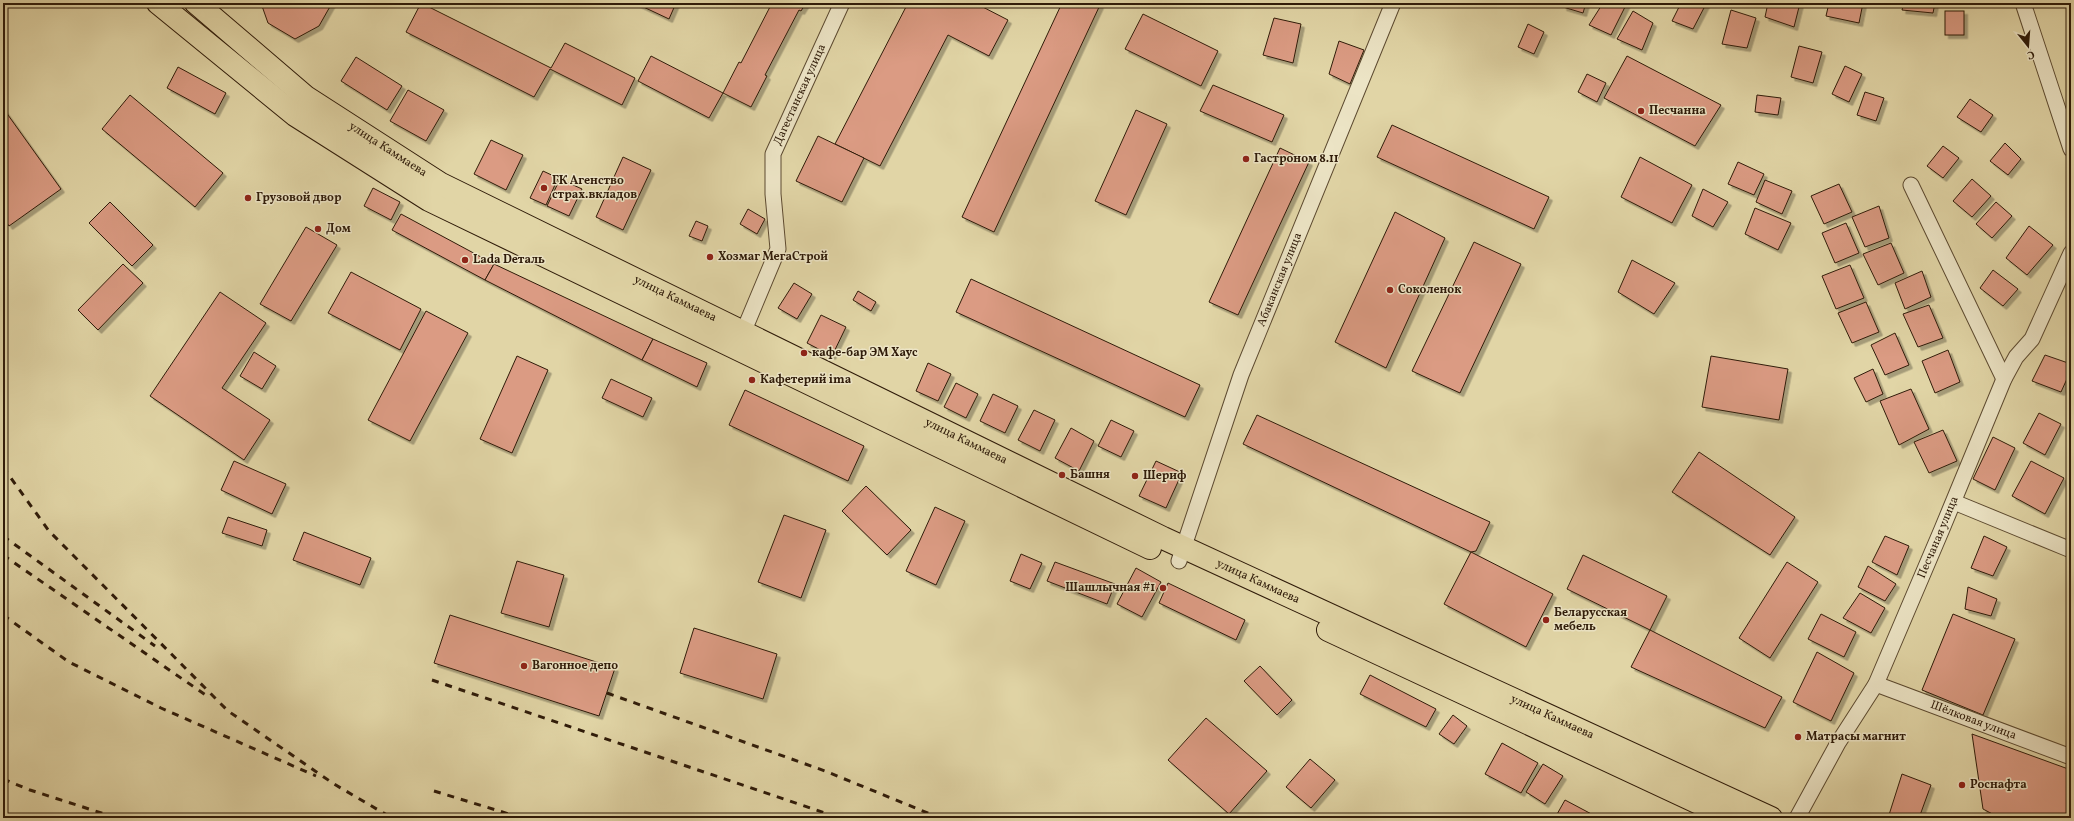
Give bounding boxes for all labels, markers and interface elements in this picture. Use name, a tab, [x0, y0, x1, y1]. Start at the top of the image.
north arrow	[2008, 26, 2048, 66]
street label: Дагестанская улица	[770, 41, 830, 148]
text: С	[2025, 46, 2036, 62]
place label: Песчанна	[1649, 103, 1706, 119]
marker: Песчанна	[1636, 106, 1646, 116]
street label: улица Каммаева	[346, 119, 430, 181]
place label: Гастроном 8.11	[1254, 151, 1339, 167]
marker: Гастроном 8.11	[1241, 154, 1251, 164]
place label: ГК Агенство страх.вкладов	[552, 173, 637, 203]
marker: ГК Агенство страх.вкладов	[539, 183, 549, 193]
place label: Грузовой двор	[256, 190, 342, 206]
marker: Грузовой двор	[243, 193, 253, 203]
place label: Дом	[326, 221, 351, 237]
marker: Дом	[313, 224, 323, 234]
street label: Абаканская улица	[1254, 230, 1306, 329]
place label: Хозмаг МегаСтрой	[718, 249, 828, 265]
place label: Lada Dеталь	[473, 252, 545, 268]
marker: Хозмаг МегаСтрой	[705, 252, 715, 262]
marker: Lada Dеталь	[460, 255, 470, 265]
street label: улица Каммаева	[631, 272, 719, 326]
place label: Соколенок	[1398, 282, 1461, 298]
marker: Соколенок	[1385, 285, 1395, 295]
place label: кафе-бар ЭМ Хаус	[812, 345, 918, 361]
marker: кафе-бар ЭМ Хаус	[799, 348, 809, 358]
place label: Кафетерий ima	[760, 372, 852, 388]
marker: Кафетерий ima	[747, 375, 757, 385]
street label: улица Каммаева	[922, 414, 1010, 468]
place label: Башня	[1070, 467, 1110, 483]
place label: Шериф	[1143, 468, 1187, 484]
marker: Башня	[1057, 470, 1067, 480]
marker: Шериф	[1130, 471, 1140, 481]
street label: Песчаная улица	[1914, 494, 1963, 581]
street label: улица Каммаева	[1214, 556, 1302, 608]
place label: Шашлычная #1	[1065, 580, 1155, 596]
marker: Шашлычная #1	[1158, 583, 1168, 593]
place label: Беларусская мебель	[1554, 605, 1627, 635]
marker: Беларусская мебель	[1541, 615, 1551, 625]
place label: Вагонное депо	[532, 658, 618, 674]
marker: Вагонное депо	[519, 661, 529, 671]
street label: улица Каммаева	[1508, 691, 1597, 743]
street label: Шёлковая улица	[1928, 697, 2019, 744]
place label: Матрасы магнит	[1806, 729, 1906, 745]
marker: Матрасы магнит	[1793, 732, 1803, 742]
place label: Роснафта	[1970, 777, 2027, 793]
marker: Роснафта	[1957, 780, 1967, 790]

